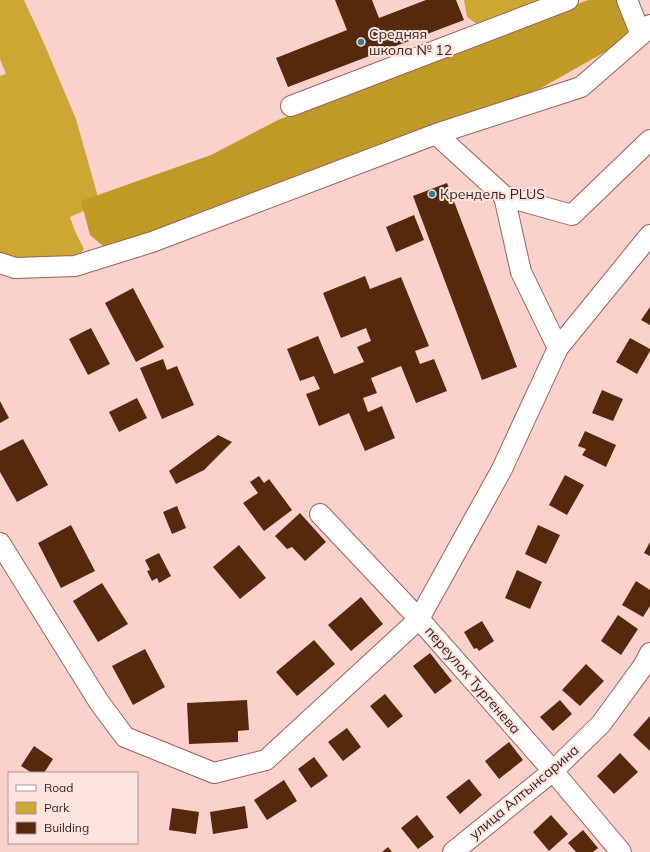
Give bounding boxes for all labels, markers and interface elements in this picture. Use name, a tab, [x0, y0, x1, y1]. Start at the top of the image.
place label: Средняя школа № 12	[369, 25, 452, 59]
marker: Средняя школа № 12	[356, 37, 366, 47]
place label: Крендель PLUS	[440, 185, 545, 203]
marker: Крендель PLUS	[427, 189, 437, 199]
street label: переулок Тургенева	[421, 622, 525, 738]
street label: улица Алтынсарина	[466, 741, 582, 843]
legend	[8, 772, 138, 844]
text: Road	[44, 780, 73, 795]
text: Park	[44, 800, 70, 815]
text: Building	[44, 820, 89, 835]

